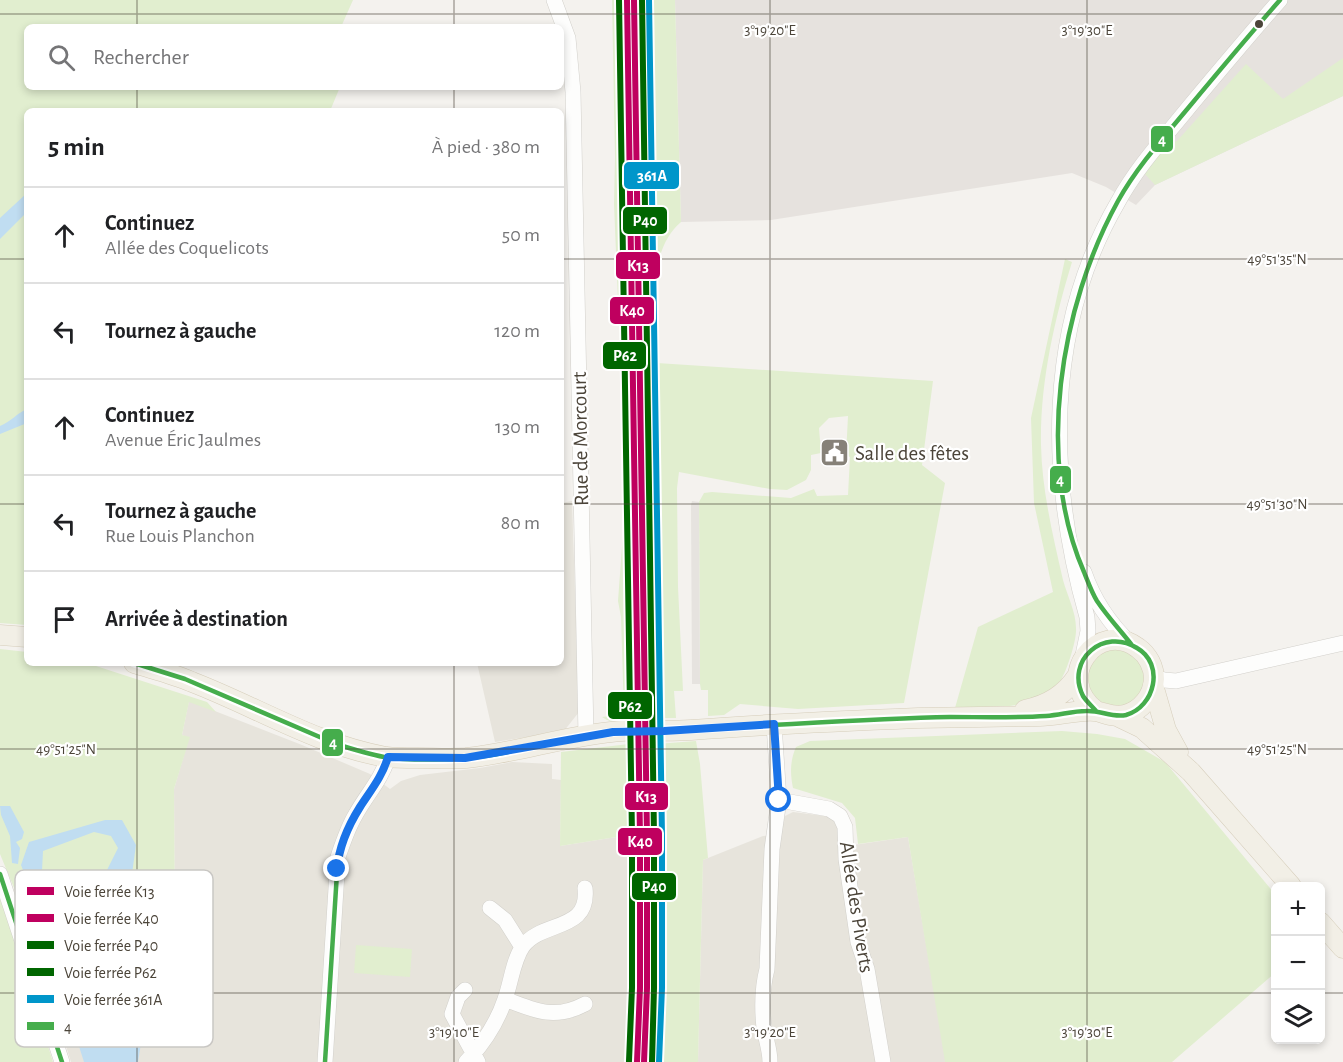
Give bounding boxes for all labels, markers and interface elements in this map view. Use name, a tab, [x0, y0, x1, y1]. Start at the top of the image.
unlabelled marker	[1253, 18, 1265, 30]
text: 3°19'20"E	[744, 23, 796, 38]
text: 3°19'30"E	[1062, 23, 1112, 38]
search box	[24, 24, 564, 90]
icon: search	[45, 41, 78, 74]
text: Rechercher	[93, 46, 189, 68]
line badge: 4	[1150, 125, 1174, 153]
text: 4	[1158, 132, 1166, 148]
text: 5 min	[48, 134, 105, 160]
text: À pied · 380 m	[432, 137, 540, 157]
line badge: 361A	[623, 161, 680, 190]
text: 361A	[637, 168, 667, 184]
line badge: P40	[622, 206, 668, 235]
text: Continuez	[105, 212, 194, 234]
text: P40	[632, 213, 658, 229]
icon: ahead	[48, 219, 81, 252]
text: 50 m	[502, 225, 540, 245]
text: Allée des Coquelicots	[105, 238, 269, 258]
line badge: K13	[615, 251, 661, 280]
text: 49°51'35"N	[1247, 252, 1307, 267]
text: K13	[627, 258, 649, 274]
line badge: K40	[609, 296, 655, 325]
text: K40	[619, 303, 645, 319]
icon: left	[48, 315, 81, 348]
text: Tournez à gauche	[105, 320, 256, 342]
text: 120 m	[494, 321, 540, 341]
line badge: P62	[602, 341, 647, 370]
text: P62	[613, 348, 638, 364]
street label: Rue de Morcourt	[569, 371, 592, 506]
text: Continuez	[105, 404, 194, 426]
icon: ahead	[48, 411, 81, 444]
text: 130 m	[495, 417, 540, 437]
text: Avenue Éric Jaulmes	[105, 430, 261, 450]
public building icon: Salle des fêtes	[818, 437, 850, 469]
place label: Salle des fêtes	[855, 443, 969, 464]
line badge: 4	[1049, 465, 1072, 494]
text: 4	[1056, 472, 1064, 488]
text: 49°51'30"N	[1246, 497, 1308, 512]
text: Tournez à gauche	[105, 500, 256, 522]
icon: left	[48, 507, 81, 540]
text: 80 m	[501, 513, 540, 533]
text: Rue Louis Planchon	[105, 526, 255, 546]
icon: arrive	[48, 603, 81, 636]
text: Arrivée à destination	[105, 608, 288, 630]
line badge: P62	[607, 691, 653, 720]
text: P62	[618, 699, 643, 715]
line badge: 4	[321, 728, 344, 757]
text: 4	[329, 735, 337, 751]
text: 49°51'25"N	[36, 742, 96, 757]
text: 49°51'25"N	[1247, 742, 1307, 757]
line badge: K13	[624, 782, 669, 811]
route start	[765, 786, 791, 812]
text: K13	[635, 789, 657, 805]
line badge: K40	[617, 827, 663, 856]
text: K40	[627, 834, 653, 850]
street label: Allée des Piverts	[836, 840, 877, 974]
route end	[323, 855, 349, 881]
legend	[15, 870, 213, 1047]
line badge: P40	[631, 872, 677, 901]
text: P40	[641, 879, 667, 895]
map controls	[1271, 882, 1325, 1044]
button: +	[1271, 882, 1325, 936]
text: Voie ferrée K13	[64, 884, 155, 900]
text: Voie ferrée K40	[64, 911, 159, 927]
button: −	[1271, 936, 1325, 990]
text: Voie ferrée P40	[64, 938, 158, 954]
text: Voie ferrée P62	[64, 965, 157, 981]
button: layers	[1271, 990, 1325, 1044]
text: Voie ferrée 361A	[64, 992, 163, 1008]
text: 4	[64, 1019, 72, 1035]
text: 3°19'10"E	[429, 1025, 479, 1040]
text: 3°19'20"E	[744, 1025, 796, 1040]
text: 3°19'30"E	[1062, 1025, 1112, 1040]

